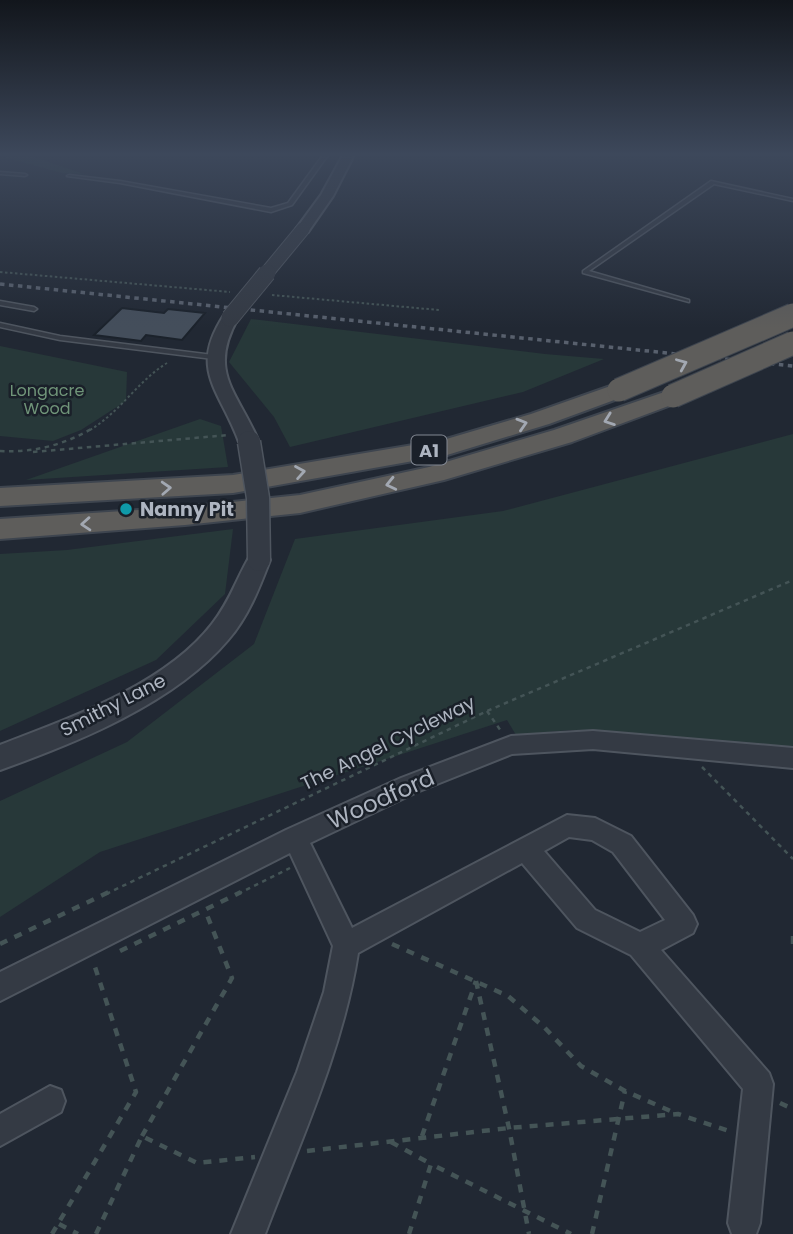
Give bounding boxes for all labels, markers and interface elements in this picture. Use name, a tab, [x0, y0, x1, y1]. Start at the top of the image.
one-way arrow	[675, 358, 687, 372]
park label: Longacre Wood	[10, 379, 84, 420]
one-way arrow	[603, 411, 615, 425]
one-way arrow	[516, 418, 528, 433]
road number: A1	[412, 436, 446, 464]
one-way arrow	[294, 465, 306, 480]
one-way arrow	[385, 475, 397, 490]
one-way arrow	[161, 481, 172, 496]
place label: Nanny Pit	[140, 496, 234, 523]
marker: Nanny Pit	[118, 501, 134, 517]
one-way arrow	[80, 516, 91, 531]
street label: Smithy Lane	[56, 667, 170, 743]
street label: The Angel Cycleway	[296, 689, 480, 797]
street label: Woodford	[322, 761, 440, 837]

